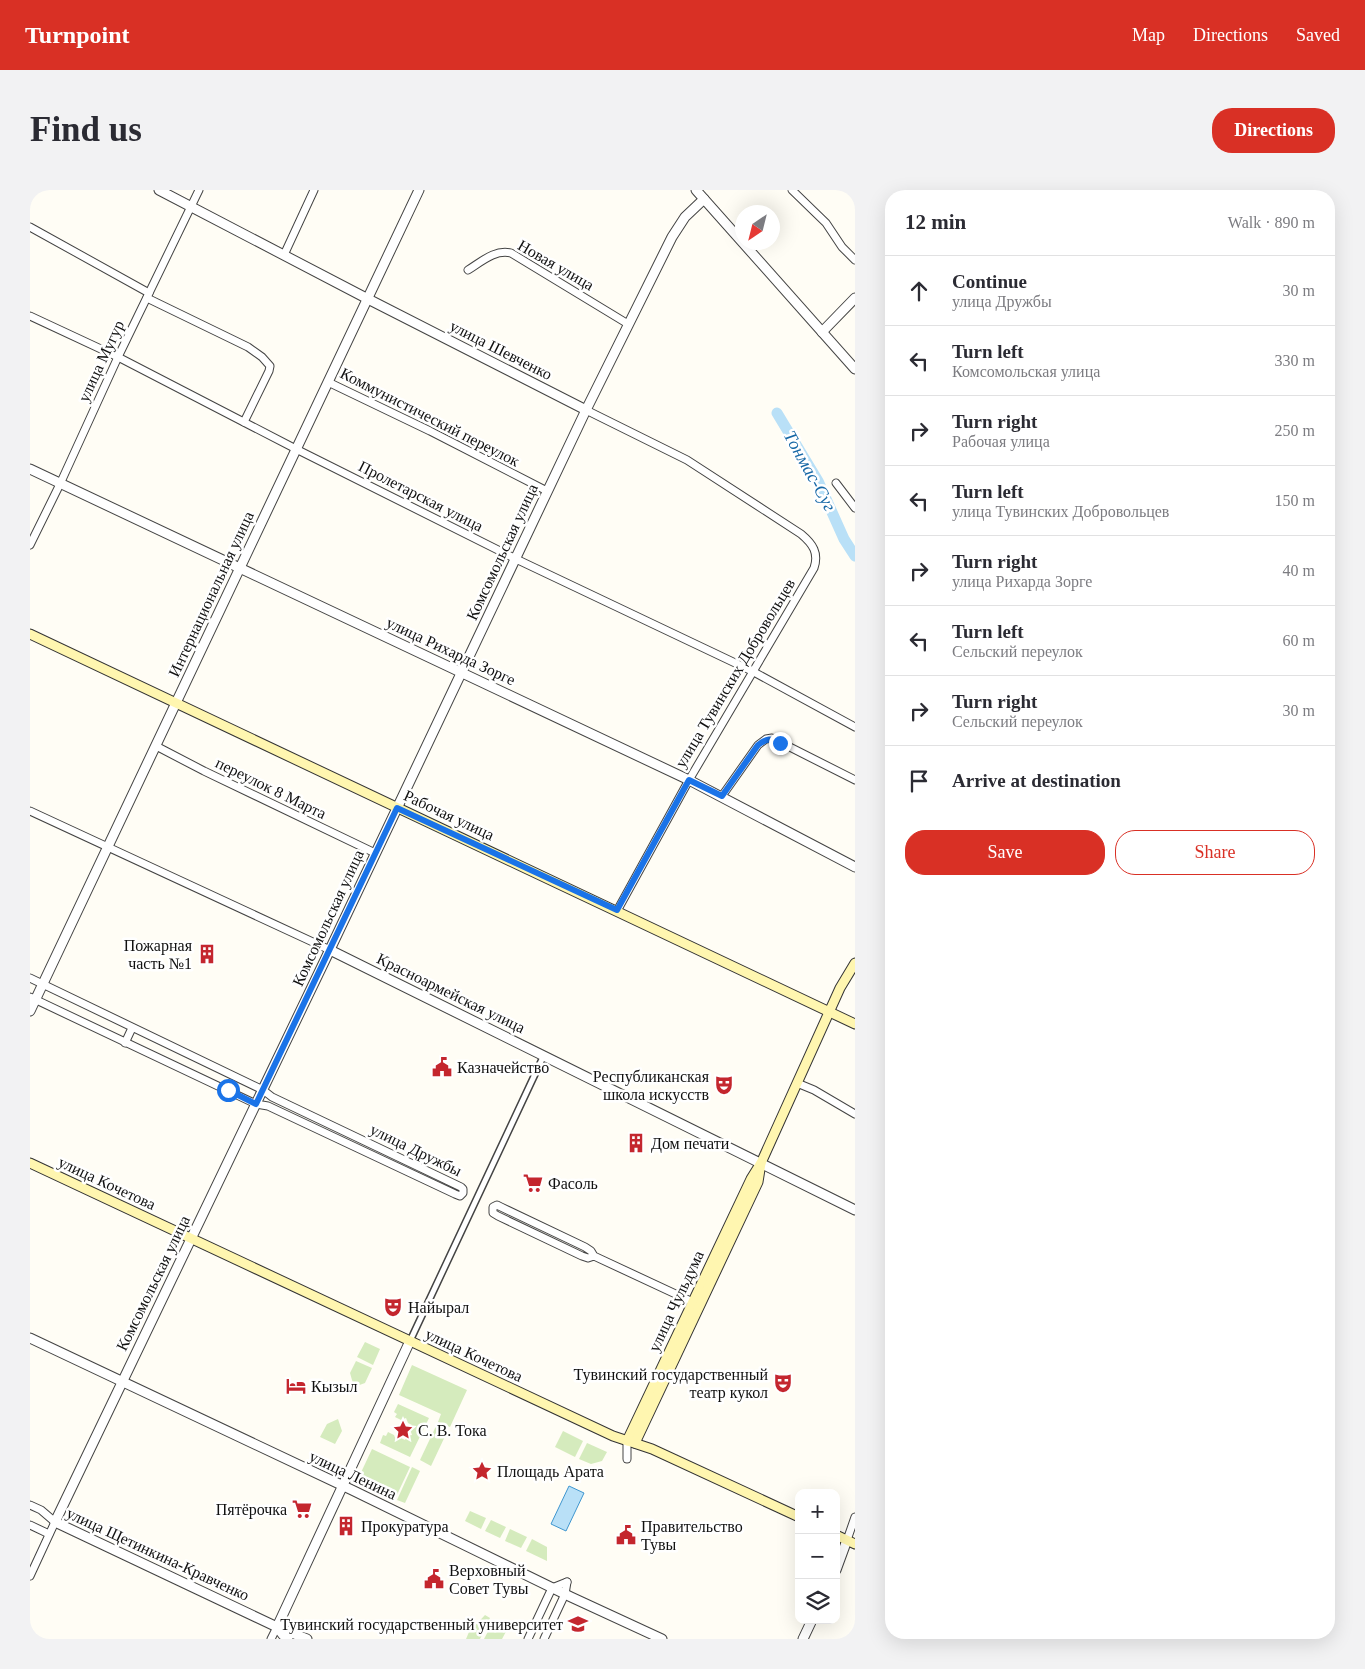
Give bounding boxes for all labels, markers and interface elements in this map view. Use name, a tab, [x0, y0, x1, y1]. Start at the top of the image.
text: Turnpoint	[25, 22, 130, 48]
text: Map	[1132, 25, 1165, 45]
text: Directions	[1193, 25, 1268, 45]
text: Saved	[1296, 25, 1340, 45]
button: Directions	[1212, 108, 1335, 153]
text: Find us	[30, 110, 142, 149]
north arrow	[735, 205, 780, 250]
text: 12 min	[905, 210, 966, 234]
text: Walk · 890 m	[1228, 214, 1315, 231]
street label: Новая улица	[514, 236, 597, 294]
text: Continue	[952, 271, 1027, 292]
icon: ahead	[905, 277, 933, 305]
text: 30 m	[1283, 282, 1315, 299]
text: улица Дружбы	[952, 293, 1052, 310]
street label: улица Шевченко	[447, 317, 555, 384]
street label: улица Мугур	[75, 318, 128, 405]
text: Turn left	[952, 341, 1024, 362]
icon: left	[905, 347, 933, 375]
text: 330 m	[1275, 352, 1315, 369]
text: Комсомольская улица	[952, 363, 1100, 380]
street label: Коммунистический переулок	[337, 364, 523, 471]
text: Turn right	[952, 411, 1037, 432]
icon: right	[905, 417, 933, 445]
text: 250 m	[1275, 422, 1315, 439]
water label: Тонмас-Суг	[780, 427, 840, 515]
text: Рабочая улица	[952, 433, 1050, 450]
street label: Пролетарская улица	[356, 457, 486, 536]
street label: Комсомольская улица	[463, 481, 542, 623]
text: Turn left	[952, 481, 1024, 502]
icon: left	[905, 487, 933, 515]
text: 150 m	[1275, 492, 1315, 509]
text: улица Тувинских Добровольцев	[952, 503, 1169, 520]
street label: Интернациональная улица	[165, 509, 258, 680]
text: Turn right	[952, 551, 1037, 572]
icon: right	[905, 557, 933, 585]
text: 40 m	[1283, 562, 1315, 579]
text: улица Рихарда Зорге	[952, 573, 1092, 590]
street label: улица Тувинских Добровольцев	[672, 575, 799, 771]
street label: улица Рихарда Зорге	[383, 614, 518, 689]
text: Turn left	[952, 621, 1024, 642]
icon: left	[905, 627, 933, 655]
text: 60 m	[1283, 632, 1315, 649]
text: Сельский переулок	[952, 643, 1083, 660]
text: Turn right	[952, 691, 1037, 712]
icon: right	[905, 697, 933, 725]
text: 30 m	[1283, 702, 1315, 719]
text: Сельский переулок	[952, 713, 1083, 730]
route end	[769, 732, 792, 755]
street label: переулок 8 Марта	[213, 754, 329, 823]
icon: arrive	[905, 767, 933, 795]
text: Arrive at destination	[952, 770, 1121, 791]
street label: Рабочая улица	[401, 787, 497, 844]
button: Save	[905, 830, 1105, 875]
button: Share	[1115, 830, 1315, 875]
street label: Комсомольская улица	[289, 847, 368, 989]
place label: Пожарная часть №1	[124, 937, 193, 972]
building icon: Пожарная часть №1	[196, 943, 218, 965]
street label: Красноармейская улица	[374, 950, 528, 1037]
public building icon: Казначейство	[431, 1056, 453, 1078]
place label: Казначейство	[457, 1059, 549, 1076]
place label: Республиканская школа искусств	[593, 1068, 710, 1104]
theatre icon: Республиканская школа искусств	[713, 1074, 735, 1096]
route start	[217, 1079, 240, 1102]
street label: улица Дружбы	[367, 1120, 465, 1181]
building icon: Дом печати	[625, 1132, 647, 1154]
place label: Дом печати	[651, 1135, 730, 1153]
street label: улица Кочетова	[55, 1153, 158, 1214]
supermarket icon: Фасоль	[522, 1172, 544, 1194]
place label: Фасоль	[548, 1175, 598, 1192]
street label: Комсомольская улица	[113, 1213, 194, 1354]
street label: улица Чульдума	[645, 1248, 708, 1355]
theatre icon: Найырал	[382, 1296, 404, 1318]
place label: Найырал	[408, 1299, 469, 1317]
street label: улица Кочетова	[422, 1325, 525, 1386]
place label: Тувинский государственный театр кукол	[574, 1366, 768, 1402]
theatre icon: Тувинский государственный театр кукол	[772, 1372, 794, 1394]
hotel icon: Кызыл	[285, 1375, 307, 1397]
place label: Кызыл	[311, 1378, 357, 1395]
place icon: С. В. Тока	[392, 1419, 414, 1441]
place label: С. В. Тока	[418, 1422, 487, 1439]
street label: улица Ленина	[306, 1447, 399, 1504]
place icon: Площадь Арата	[471, 1460, 493, 1482]
place label: Площадь Арата	[497, 1463, 604, 1481]
map controls	[795, 1489, 840, 1624]
button: +	[795, 1489, 840, 1534]
supermarket icon: Пятёрочка	[291, 1498, 313, 1520]
place label: Пятёрочка	[216, 1501, 287, 1519]
street label: улица Щетинкина-Кравченко	[64, 1504, 252, 1605]
building icon: Прокуратура	[335, 1515, 357, 1537]
place label: Прокуратура	[361, 1518, 449, 1536]
place label: Правительство Тувы	[641, 1518, 743, 1554]
public building icon: Правительство Тувы	[615, 1524, 637, 1546]
button: −	[795, 1534, 840, 1579]
place label: Верховный Совет Тувы	[449, 1562, 529, 1598]
public building icon: Верховный Совет Тувы	[423, 1568, 445, 1590]
button: layers	[795, 1579, 840, 1624]
school or university icon: Тувинский государственный университет	[567, 1613, 589, 1635]
place label: Тувинский государственный университет	[280, 1616, 563, 1634]

